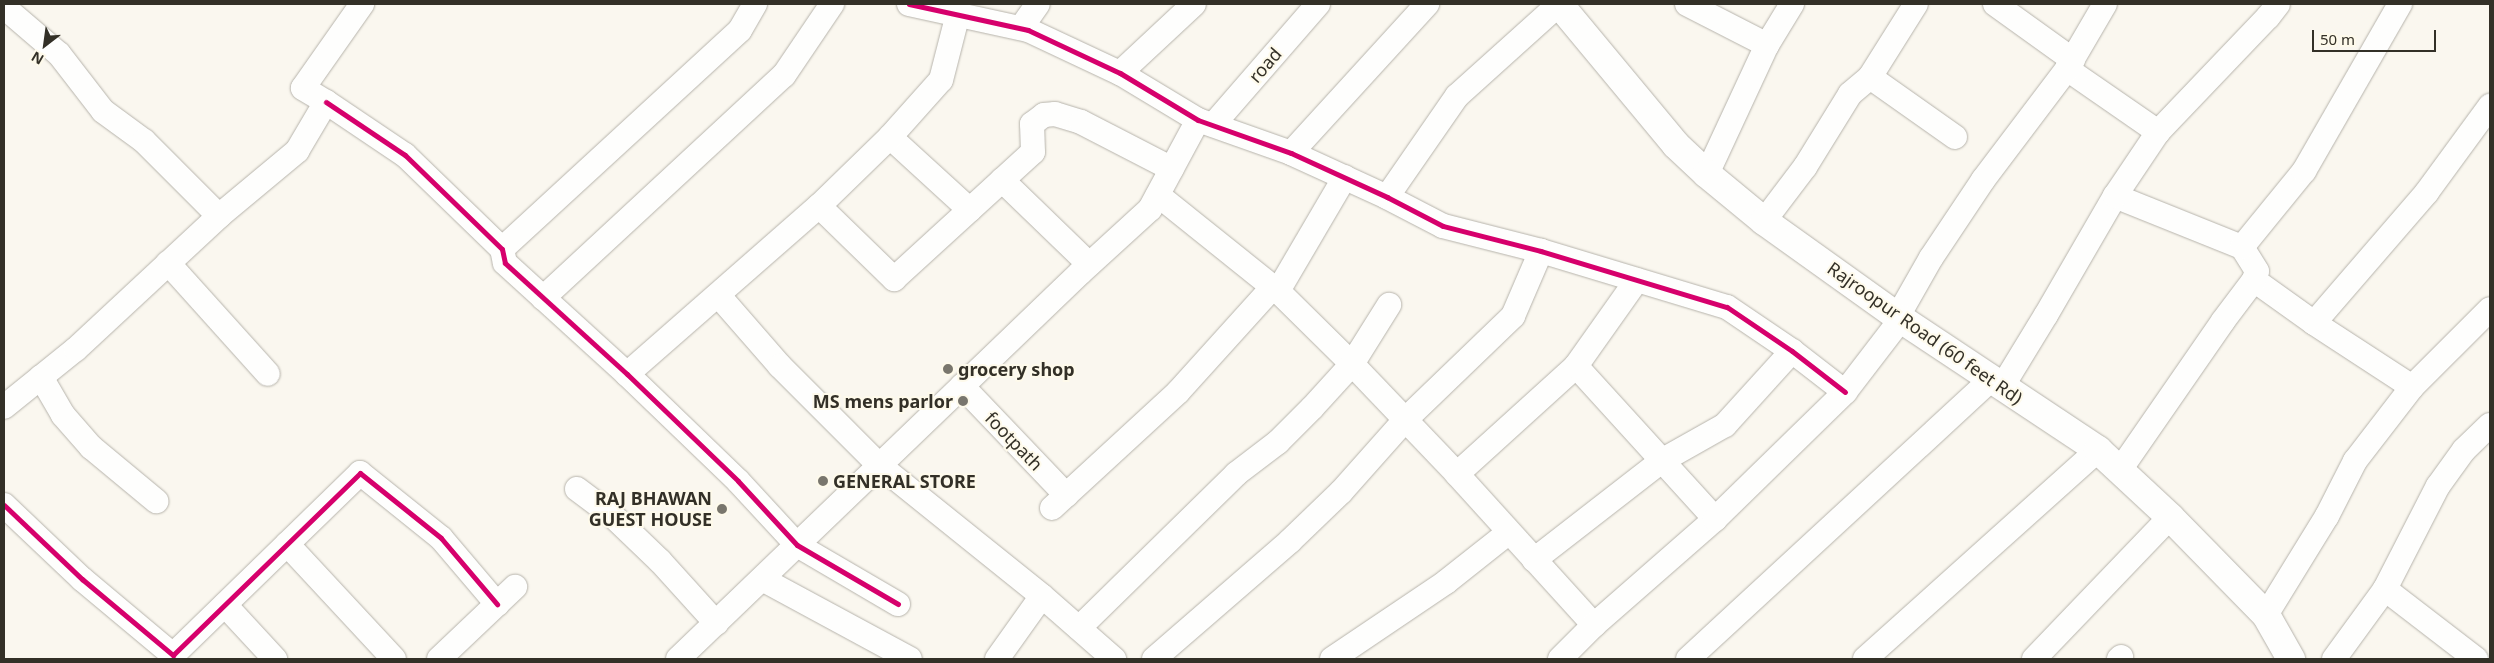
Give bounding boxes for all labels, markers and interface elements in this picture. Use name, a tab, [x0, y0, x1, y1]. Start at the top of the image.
north arrow	[20, 20, 70, 70]
scale bar	[2314, 20, 2438, 52]
text: 50 m	[2320, 29, 2355, 49]
street label: road	[1244, 43, 1286, 87]
text: N	[28, 47, 47, 70]
street label: Rajroopur Road (60 feet Rd)	[1823, 257, 2027, 409]
place label: grocery shop	[958, 358, 1075, 380]
marker: grocery shop	[942, 363, 954, 375]
place label: MS mens parlor	[813, 390, 953, 412]
marker: MS mens parlor	[957, 395, 969, 407]
street label: footpath	[981, 407, 1047, 475]
place label: GENERAL STORE	[833, 470, 976, 492]
marker: GENERAL STORE	[817, 475, 829, 487]
place label: RAJ BHAWAN GUEST HOUSE	[589, 488, 712, 530]
marker: RAJ BHAWAN GUEST HOUSE	[716, 503, 728, 515]

